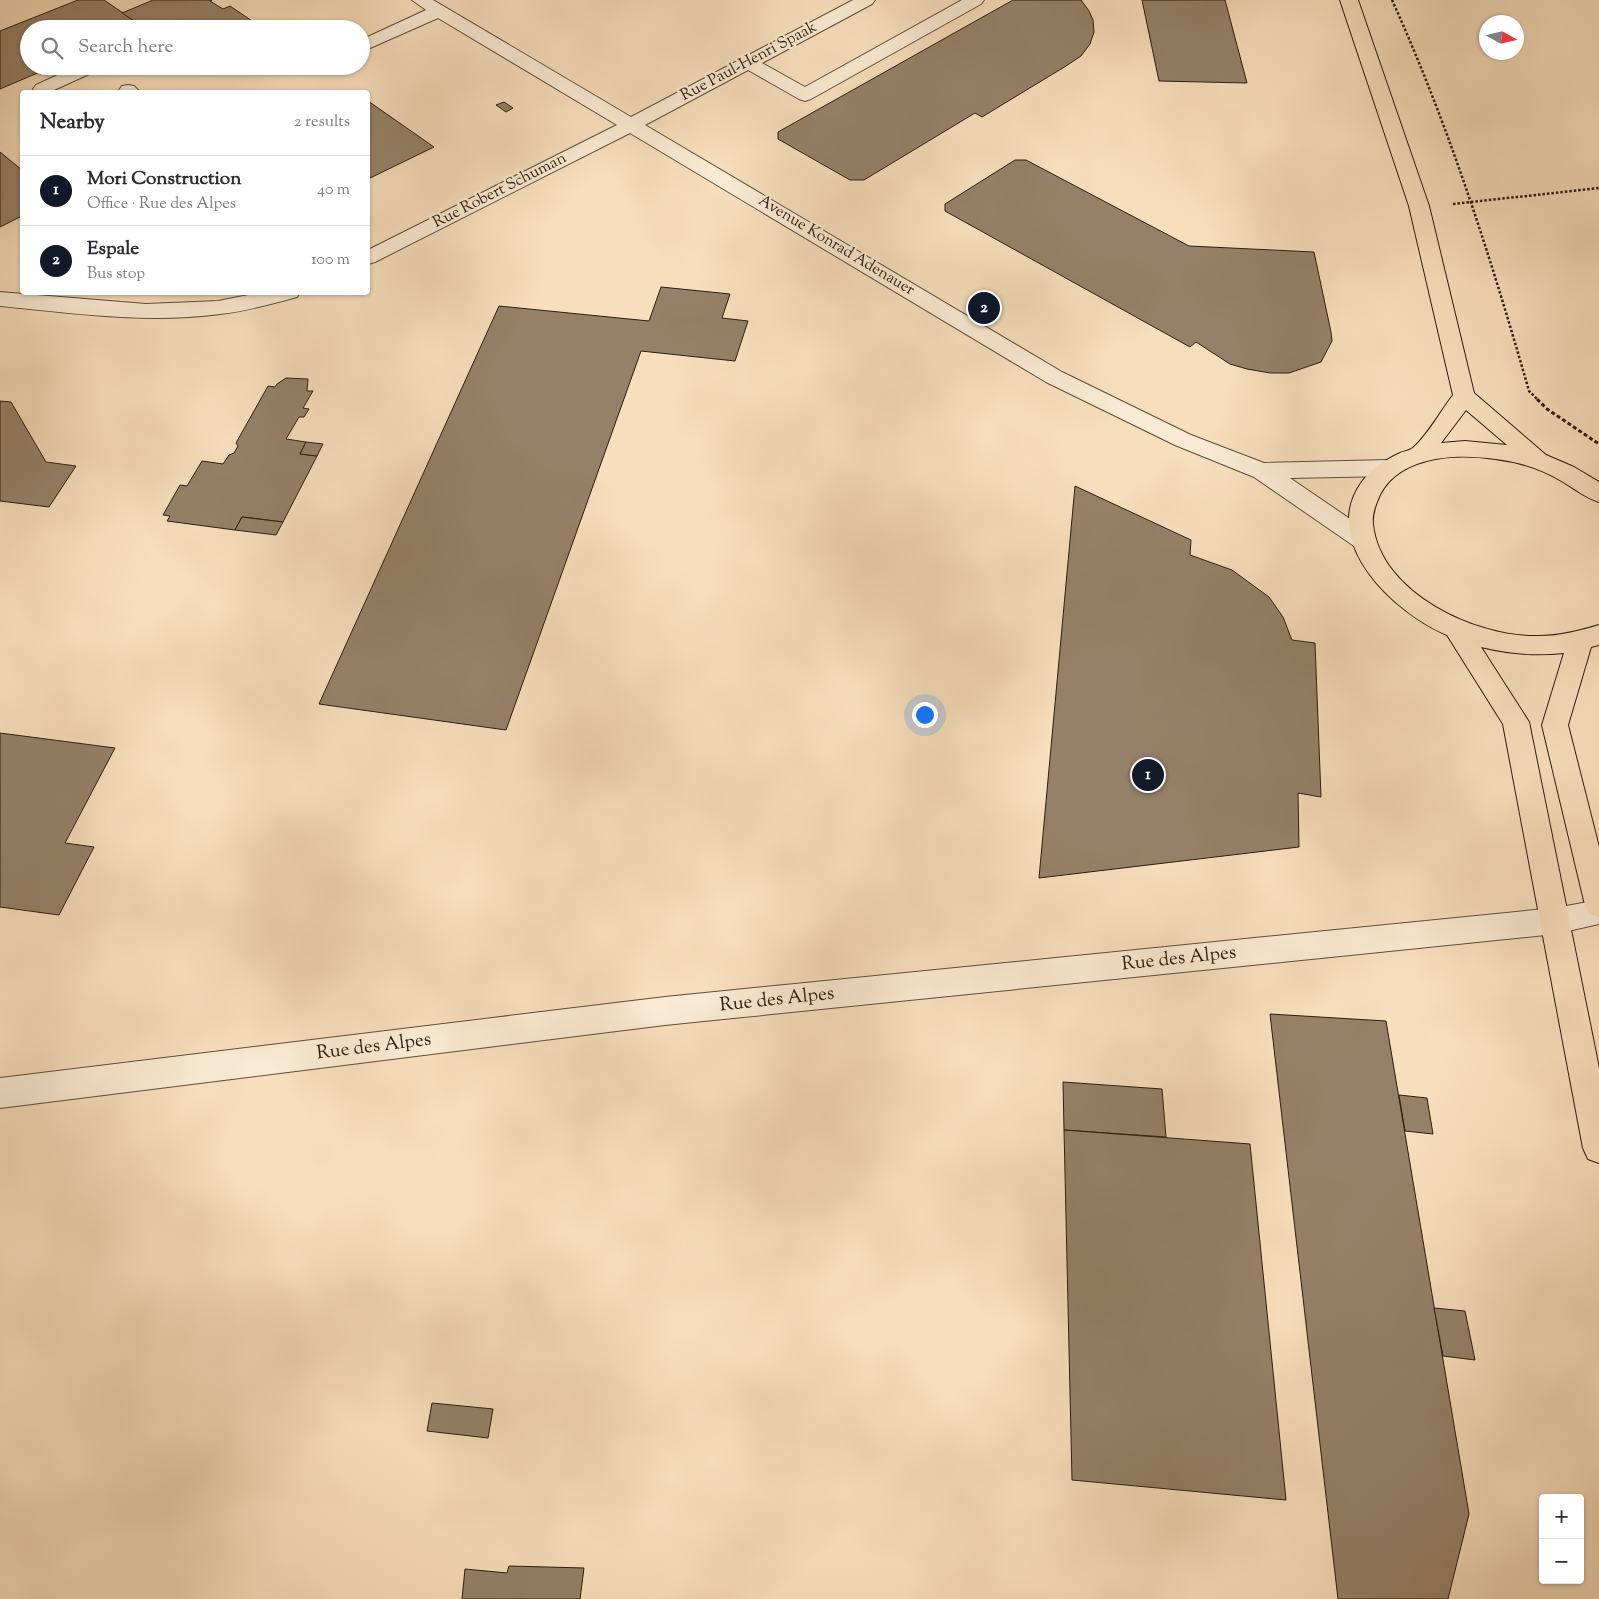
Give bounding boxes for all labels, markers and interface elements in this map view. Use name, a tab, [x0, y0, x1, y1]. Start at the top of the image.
north arrow	[1479, 15, 1524, 60]
street label: Rue Paul-Henri Spaak	[677, 16, 821, 108]
search box	[20, 20, 370, 75]
icon: search	[38, 34, 66, 62]
text: Search here	[78, 34, 173, 61]
text: Nearby	[40, 108, 105, 138]
text: 2 results	[294, 111, 350, 134]
street label: Rue Robert Schuman	[429, 147, 571, 235]
text: Mori Construction	[87, 166, 242, 193]
text: 1	[53, 179, 59, 202]
text: 40 m	[317, 179, 350, 202]
street label: Avenue Konrad Adenauer	[753, 190, 919, 302]
text: Office · Rue des Alpes	[87, 193, 236, 216]
text: Espale	[87, 236, 139, 263]
text: 2	[52, 249, 60, 272]
text: 100 m	[311, 249, 350, 272]
text: Bus stop	[87, 263, 145, 286]
pin: 2	[968, 289, 1000, 327]
your location	[912, 702, 938, 728]
pin: 1	[1132, 756, 1164, 794]
street label: Rue des Alpes	[1120, 940, 1238, 978]
street label: Rue des Alpes	[718, 981, 836, 1019]
street label: Rue des Alpes	[315, 1027, 433, 1067]
map controls	[1539, 1494, 1584, 1584]
button: +	[1539, 1494, 1584, 1539]
button: −	[1539, 1539, 1584, 1584]

